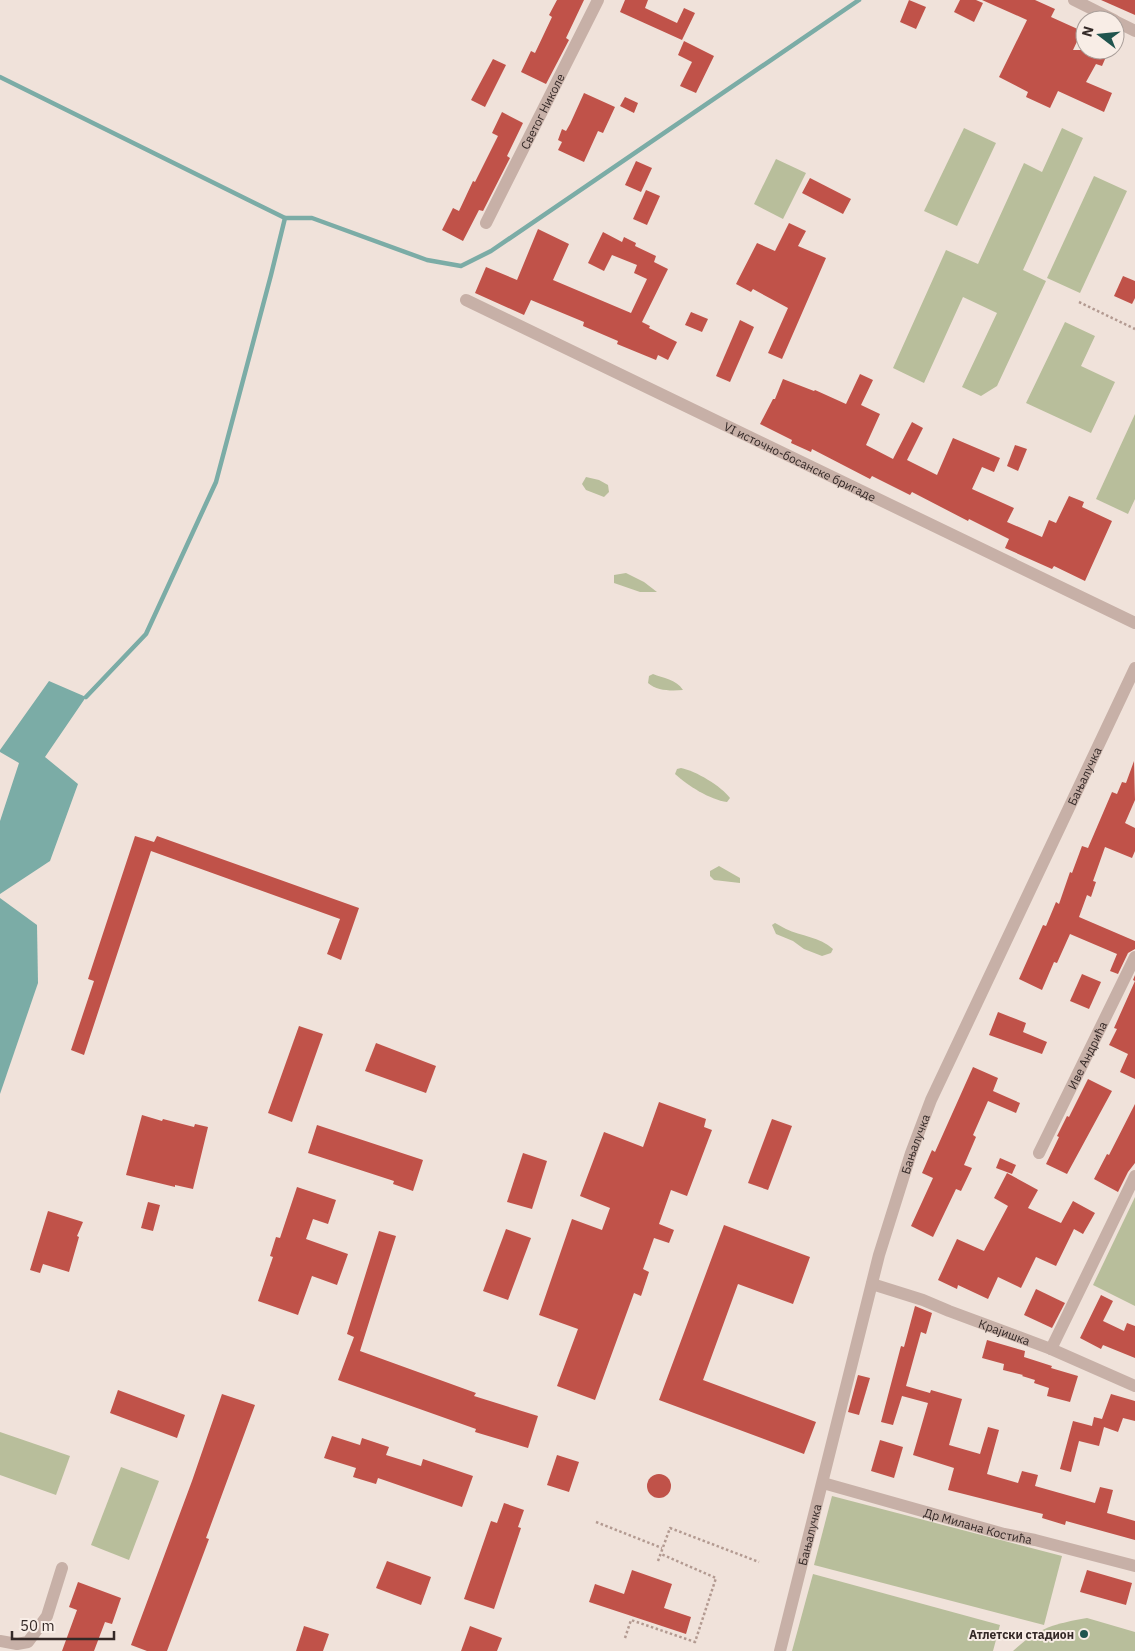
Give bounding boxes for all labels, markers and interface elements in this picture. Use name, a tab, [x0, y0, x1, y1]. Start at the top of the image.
north arrow	[1075, 10, 1125, 60]
text: N	[1077, 24, 1098, 39]
street label: Светог Николе	[517, 71, 568, 152]
street label: VI источно-босанске бригаде	[722, 418, 879, 505]
street label: Бањалучка	[1064, 744, 1104, 808]
street label: Иве Андрића	[1064, 1018, 1110, 1092]
street label: Бањалучка	[897, 1111, 933, 1176]
street label: Крајишка	[977, 1315, 1033, 1348]
street label: Бањалучка	[794, 1502, 824, 1567]
street label: Др Милана Костића	[922, 1504, 1034, 1547]
scale bar	[12, 1608, 115, 1640]
text: 50 m	[20, 1616, 55, 1635]
place label: Атлетски стадион	[969, 1627, 1074, 1642]
marker: Атлетски стадион	[1078, 1628, 1090, 1640]

